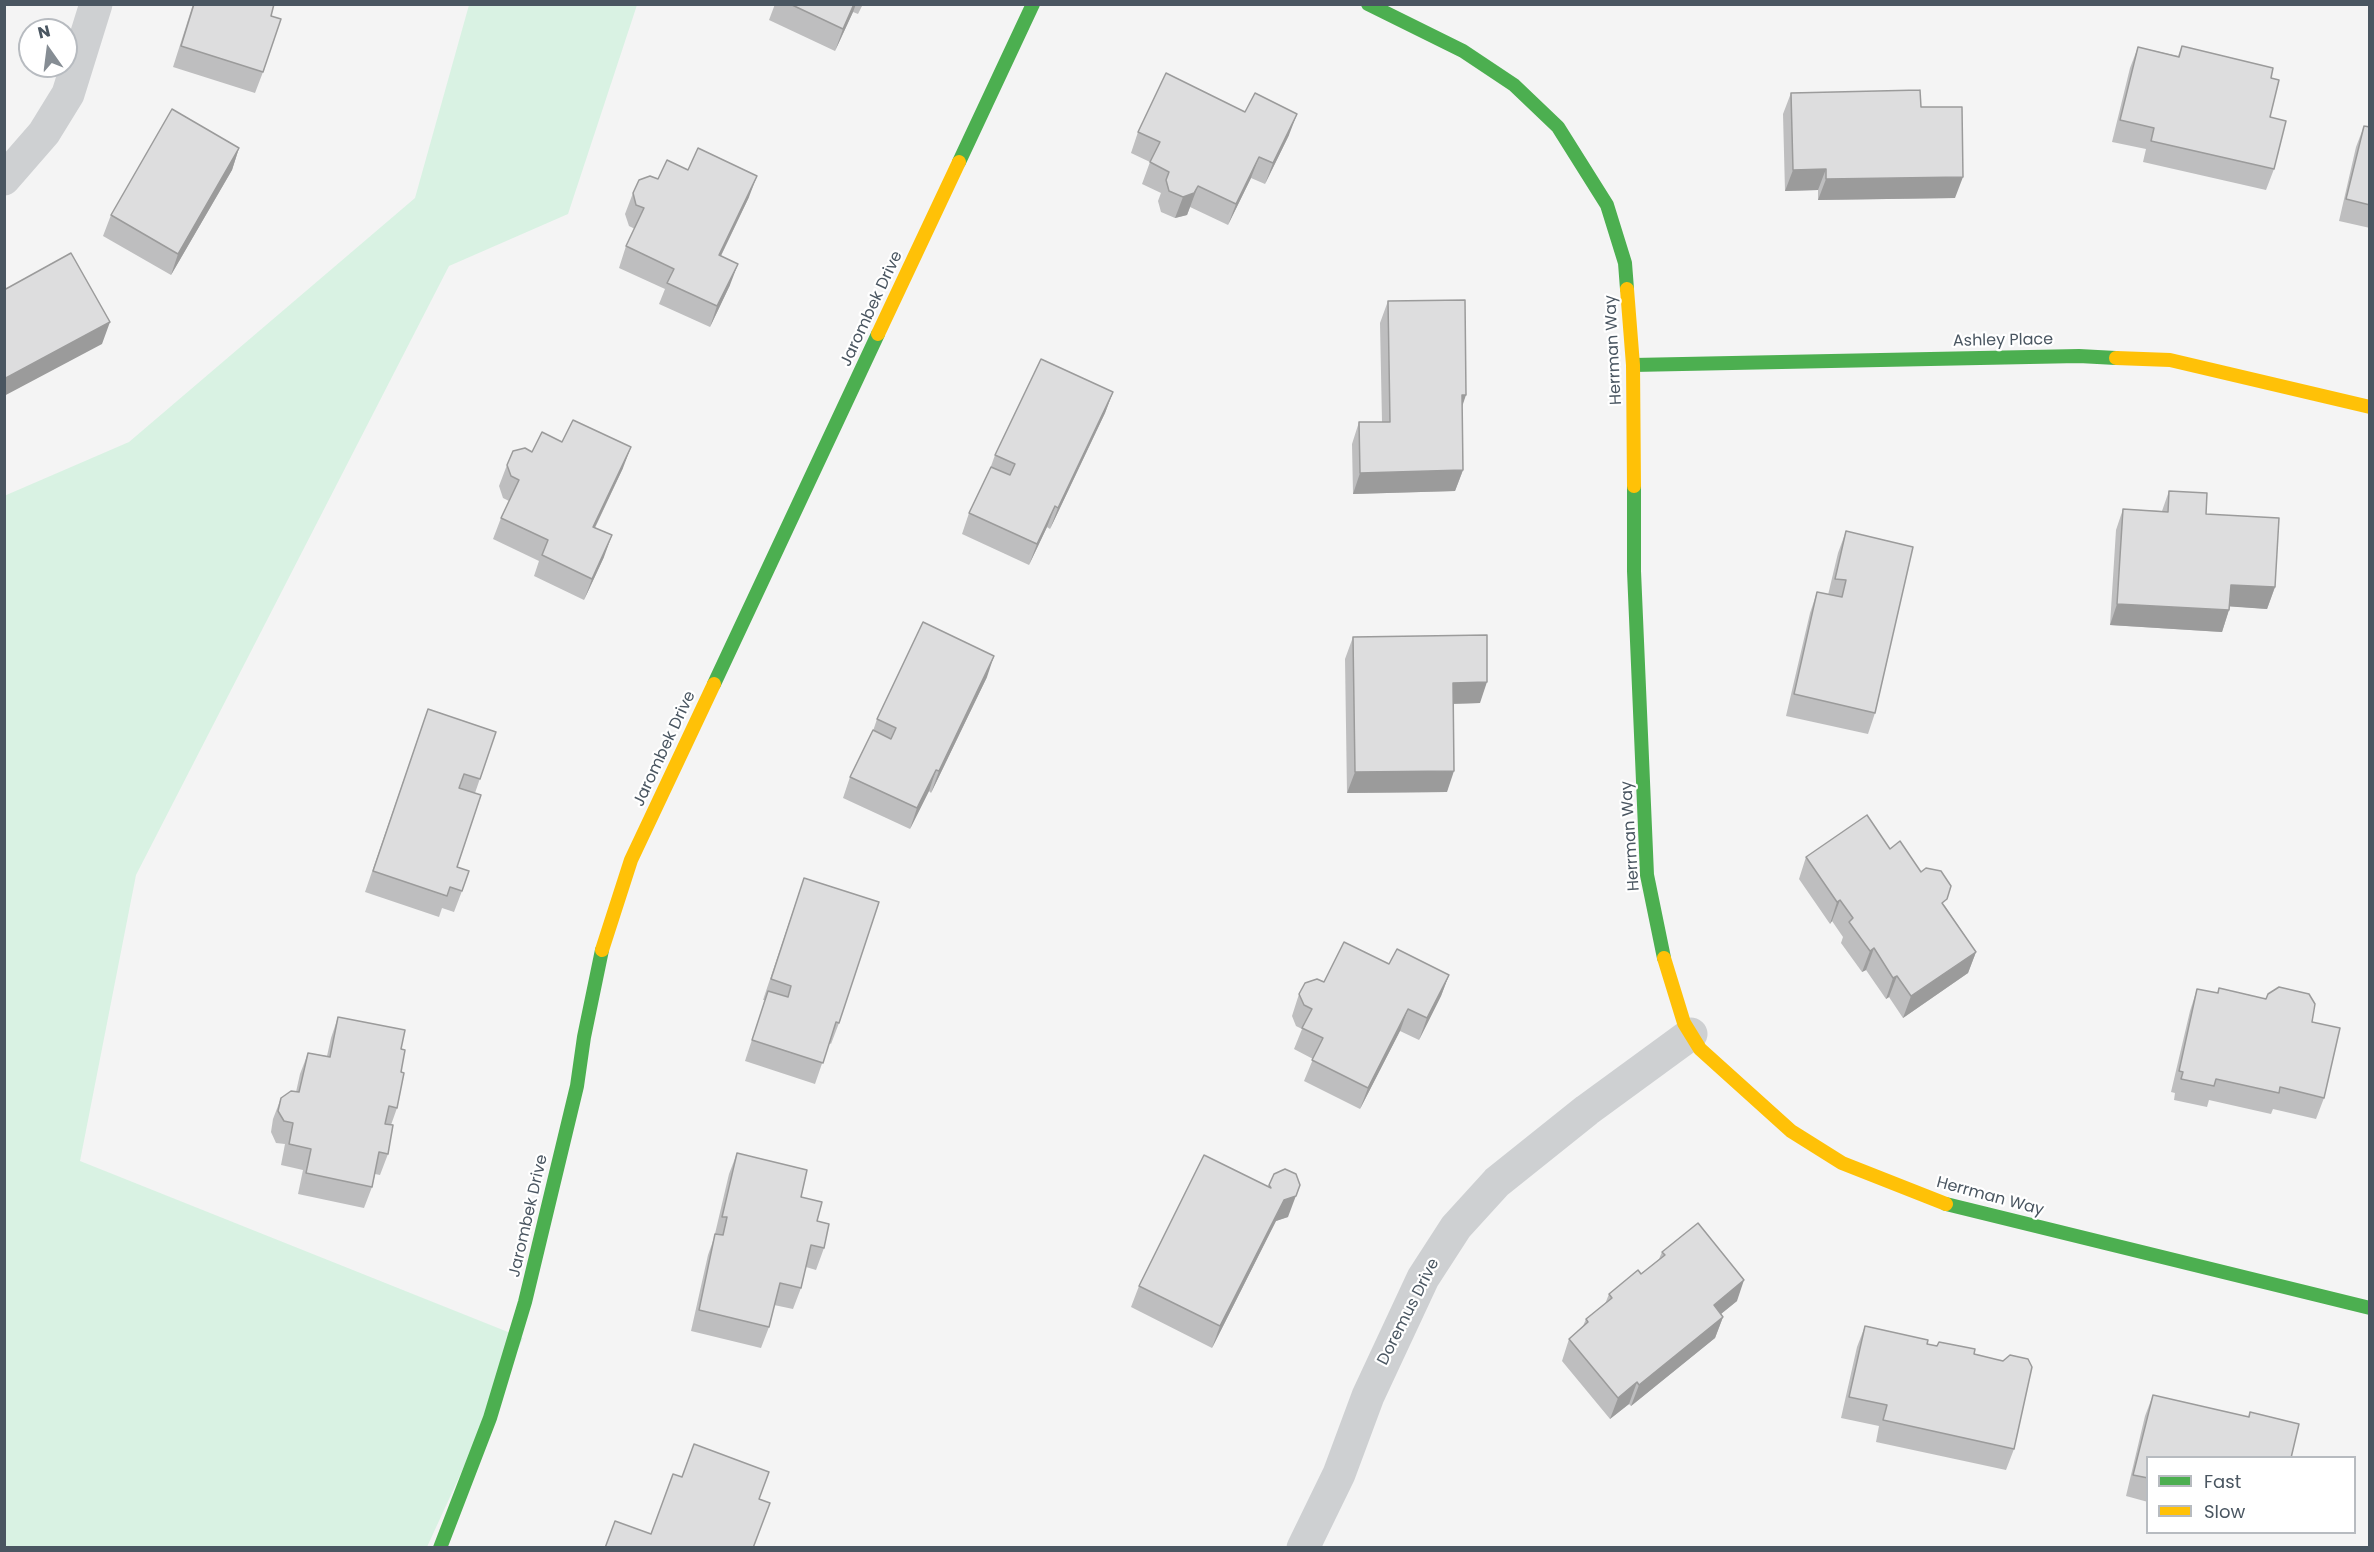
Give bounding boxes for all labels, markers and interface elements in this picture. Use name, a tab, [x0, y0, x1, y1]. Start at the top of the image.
north arrow	[18, 18, 78, 78]
text: N	[35, 19, 53, 45]
street label: Jarombek Drive	[837, 248, 907, 370]
street label: Herrman Way	[1602, 294, 1626, 406]
street label: Ashley Place	[1953, 331, 2053, 351]
street label: Jarombek Drive	[630, 688, 700, 810]
street label: Herrman Way	[1618, 780, 1644, 892]
street label: Jarombek Drive	[506, 1153, 552, 1279]
street label: Herrman Way	[1934, 1173, 2046, 1221]
street label: Doremus Drive	[1374, 1256, 1444, 1368]
legend	[2146, 1456, 2356, 1534]
text: Fast	[2204, 1469, 2241, 1494]
text: Slow	[2204, 1499, 2245, 1524]

